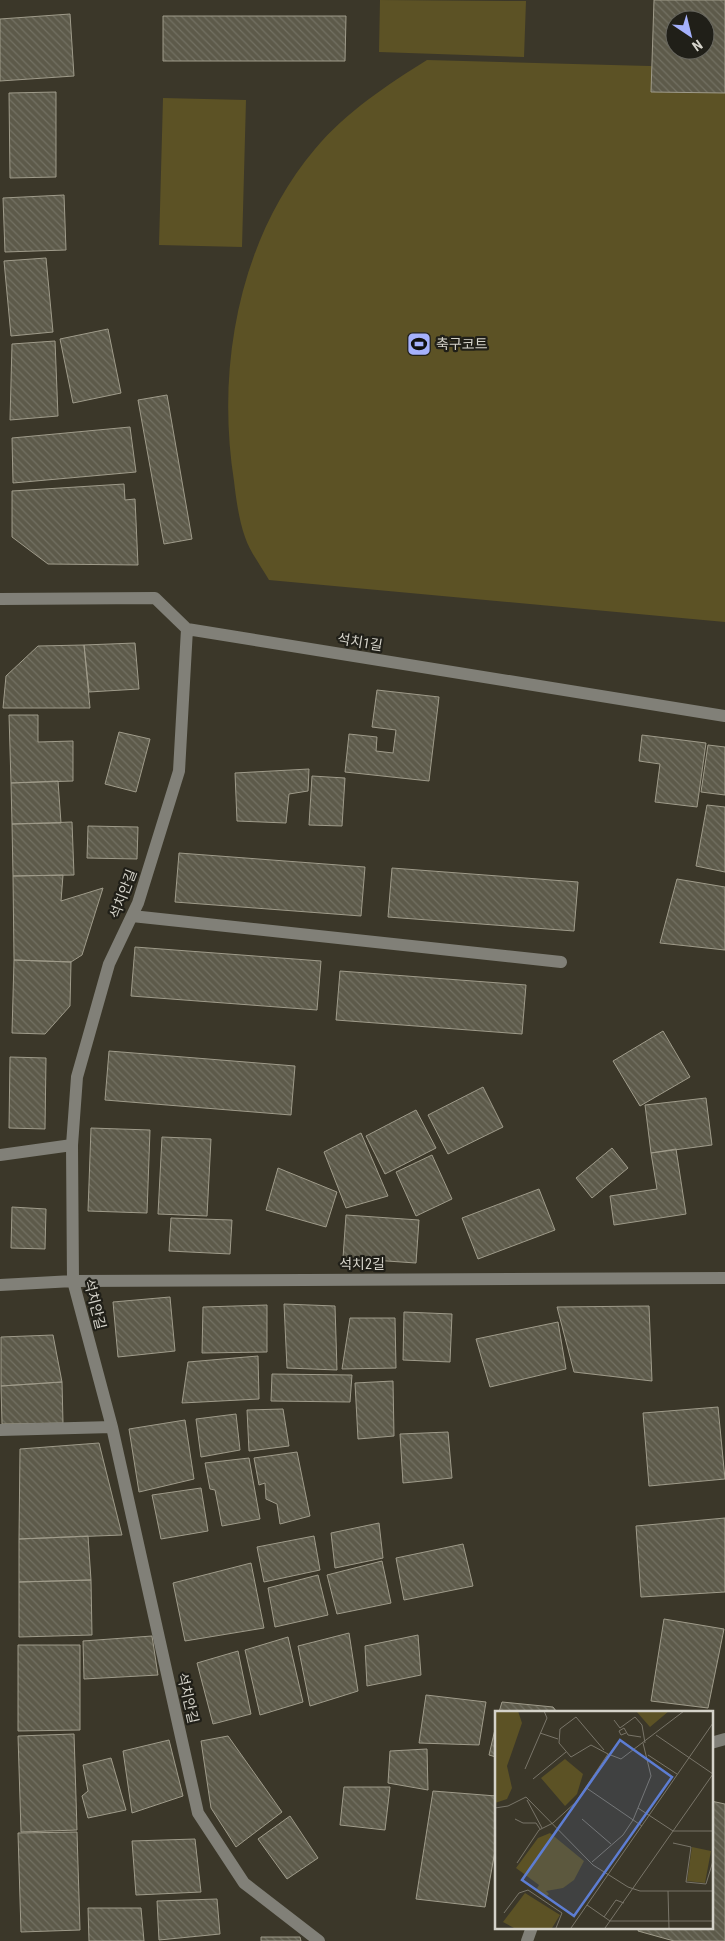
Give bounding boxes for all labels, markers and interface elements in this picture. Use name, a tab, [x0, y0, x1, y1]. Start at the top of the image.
north arrow	[665, 10, 715, 60]
text: N	[689, 37, 706, 55]
sports icon: 축구코트	[406, 331, 432, 357]
place label: 축구코트	[436, 336, 488, 352]
street label: 석치1길	[336, 631, 384, 653]
street label: 석치안길	[106, 867, 140, 921]
street label: 석치2길	[339, 1256, 385, 1272]
street label: 석치안길	[81, 1277, 109, 1331]
street label: 석치안길	[174, 1671, 202, 1725]
inset map	[495, 1711, 712, 1928]

